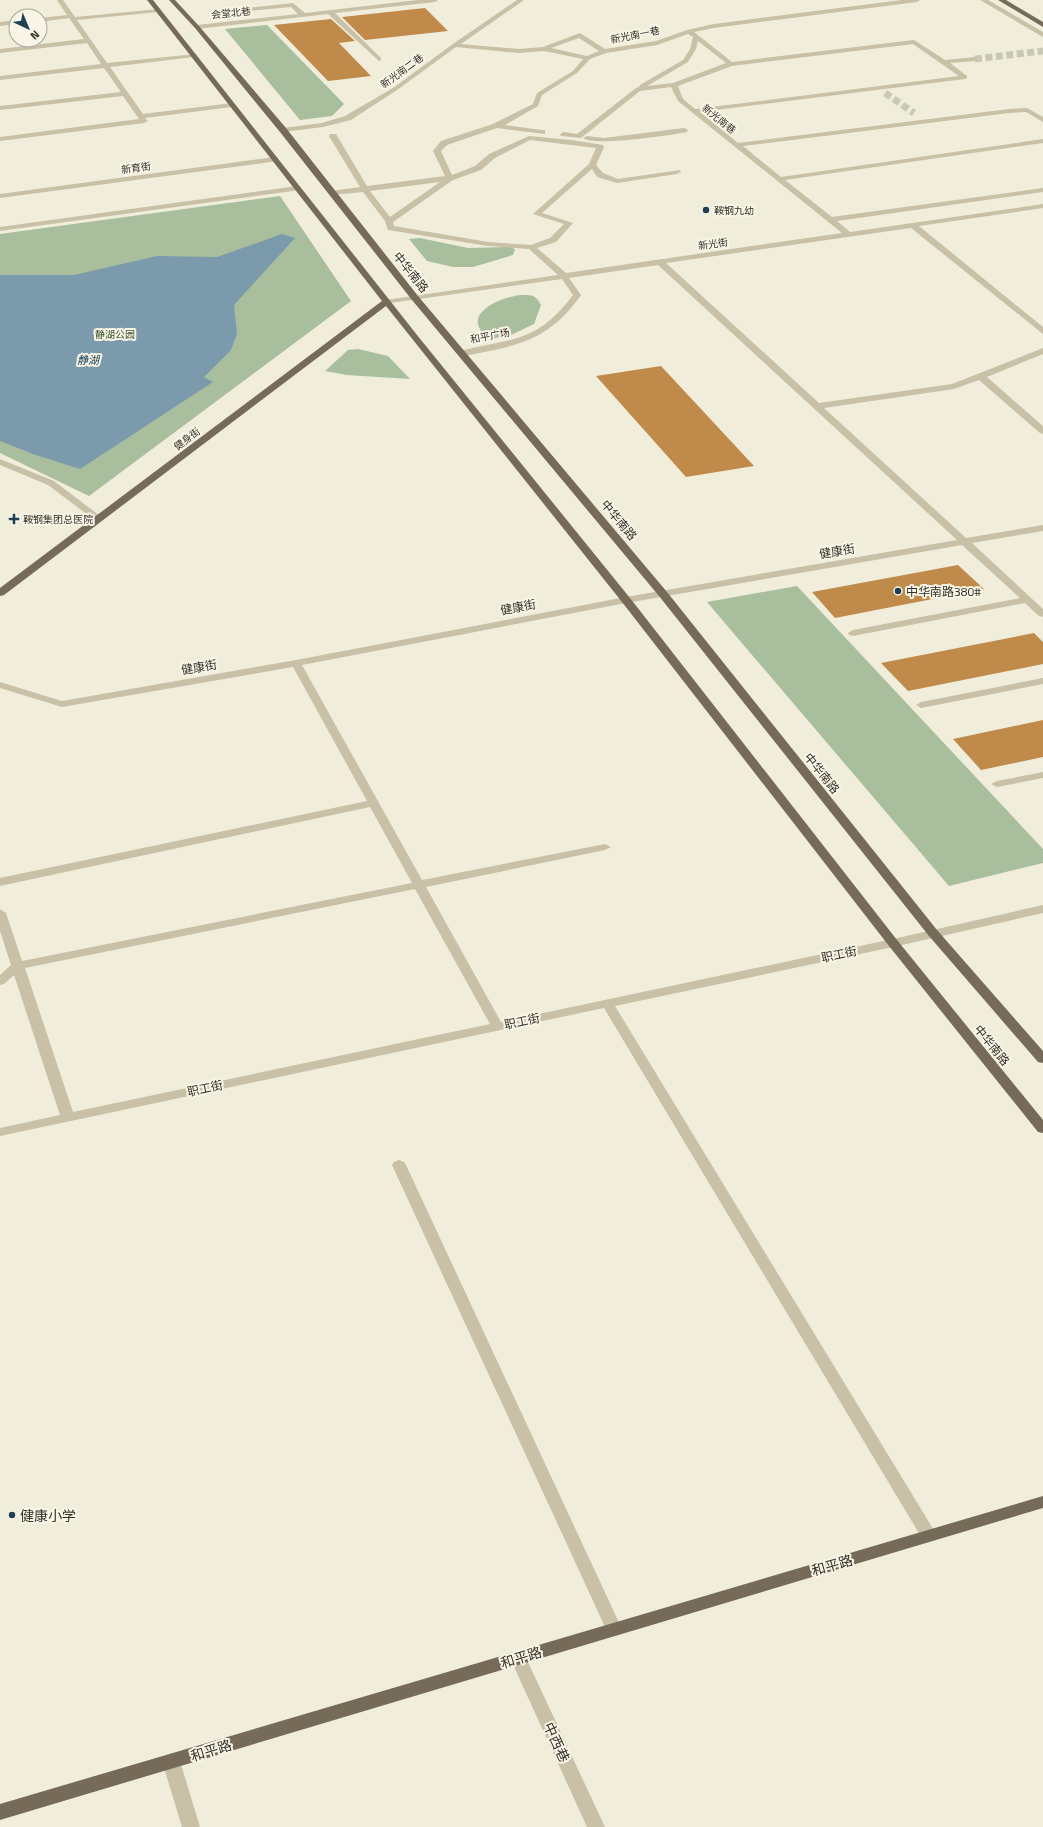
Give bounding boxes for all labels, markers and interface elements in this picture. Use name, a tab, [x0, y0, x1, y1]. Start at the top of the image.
street label: 会堂北巷	[210, 3, 252, 23]
north arrow	[8, 8, 48, 48]
street label: 新光南一巷	[609, 23, 661, 47]
text: N	[27, 27, 43, 44]
street label: 新光南二巷	[377, 50, 427, 92]
street label: 新光南巷	[699, 101, 739, 137]
street label: 新育街	[120, 158, 152, 178]
place label: 鞍钢九幼	[714, 203, 754, 218]
marker: 鞍钢九幼	[701, 205, 711, 215]
street label: 新光街	[697, 234, 729, 254]
street label: 中华南路	[389, 247, 433, 297]
street label: 和平广场	[469, 325, 511, 347]
park label: 静湖公园	[95, 327, 135, 342]
water label: 静湖	[77, 352, 101, 368]
street label: 健身街	[171, 424, 203, 454]
street label: 中华南路	[596, 496, 642, 544]
place label: 鞍钢集团总医院	[23, 512, 93, 527]
marker: 鞍钢集团总医院	[8, 513, 20, 525]
street label: 健康街	[818, 539, 856, 563]
place label: 中华南路380#	[906, 582, 981, 601]
marker: 中华南路380#	[893, 586, 903, 596]
street label: 健康街	[499, 594, 537, 620]
street label: 健康街	[180, 655, 218, 679]
street label: 中华南路	[800, 748, 844, 798]
street label: 职工街	[819, 941, 859, 967]
street label: 职工街	[502, 1008, 542, 1034]
street label: 中华南路	[970, 1020, 1014, 1070]
street label: 职工街	[185, 1075, 225, 1101]
place label: 健康小学	[20, 1505, 76, 1526]
marker: 健康小学	[7, 1510, 17, 1520]
street label: 和平路	[809, 1549, 855, 1581]
street label: 和平路	[498, 1641, 544, 1673]
street label: 中西巷	[539, 1719, 575, 1765]
street label: 和平路	[188, 1734, 234, 1766]

